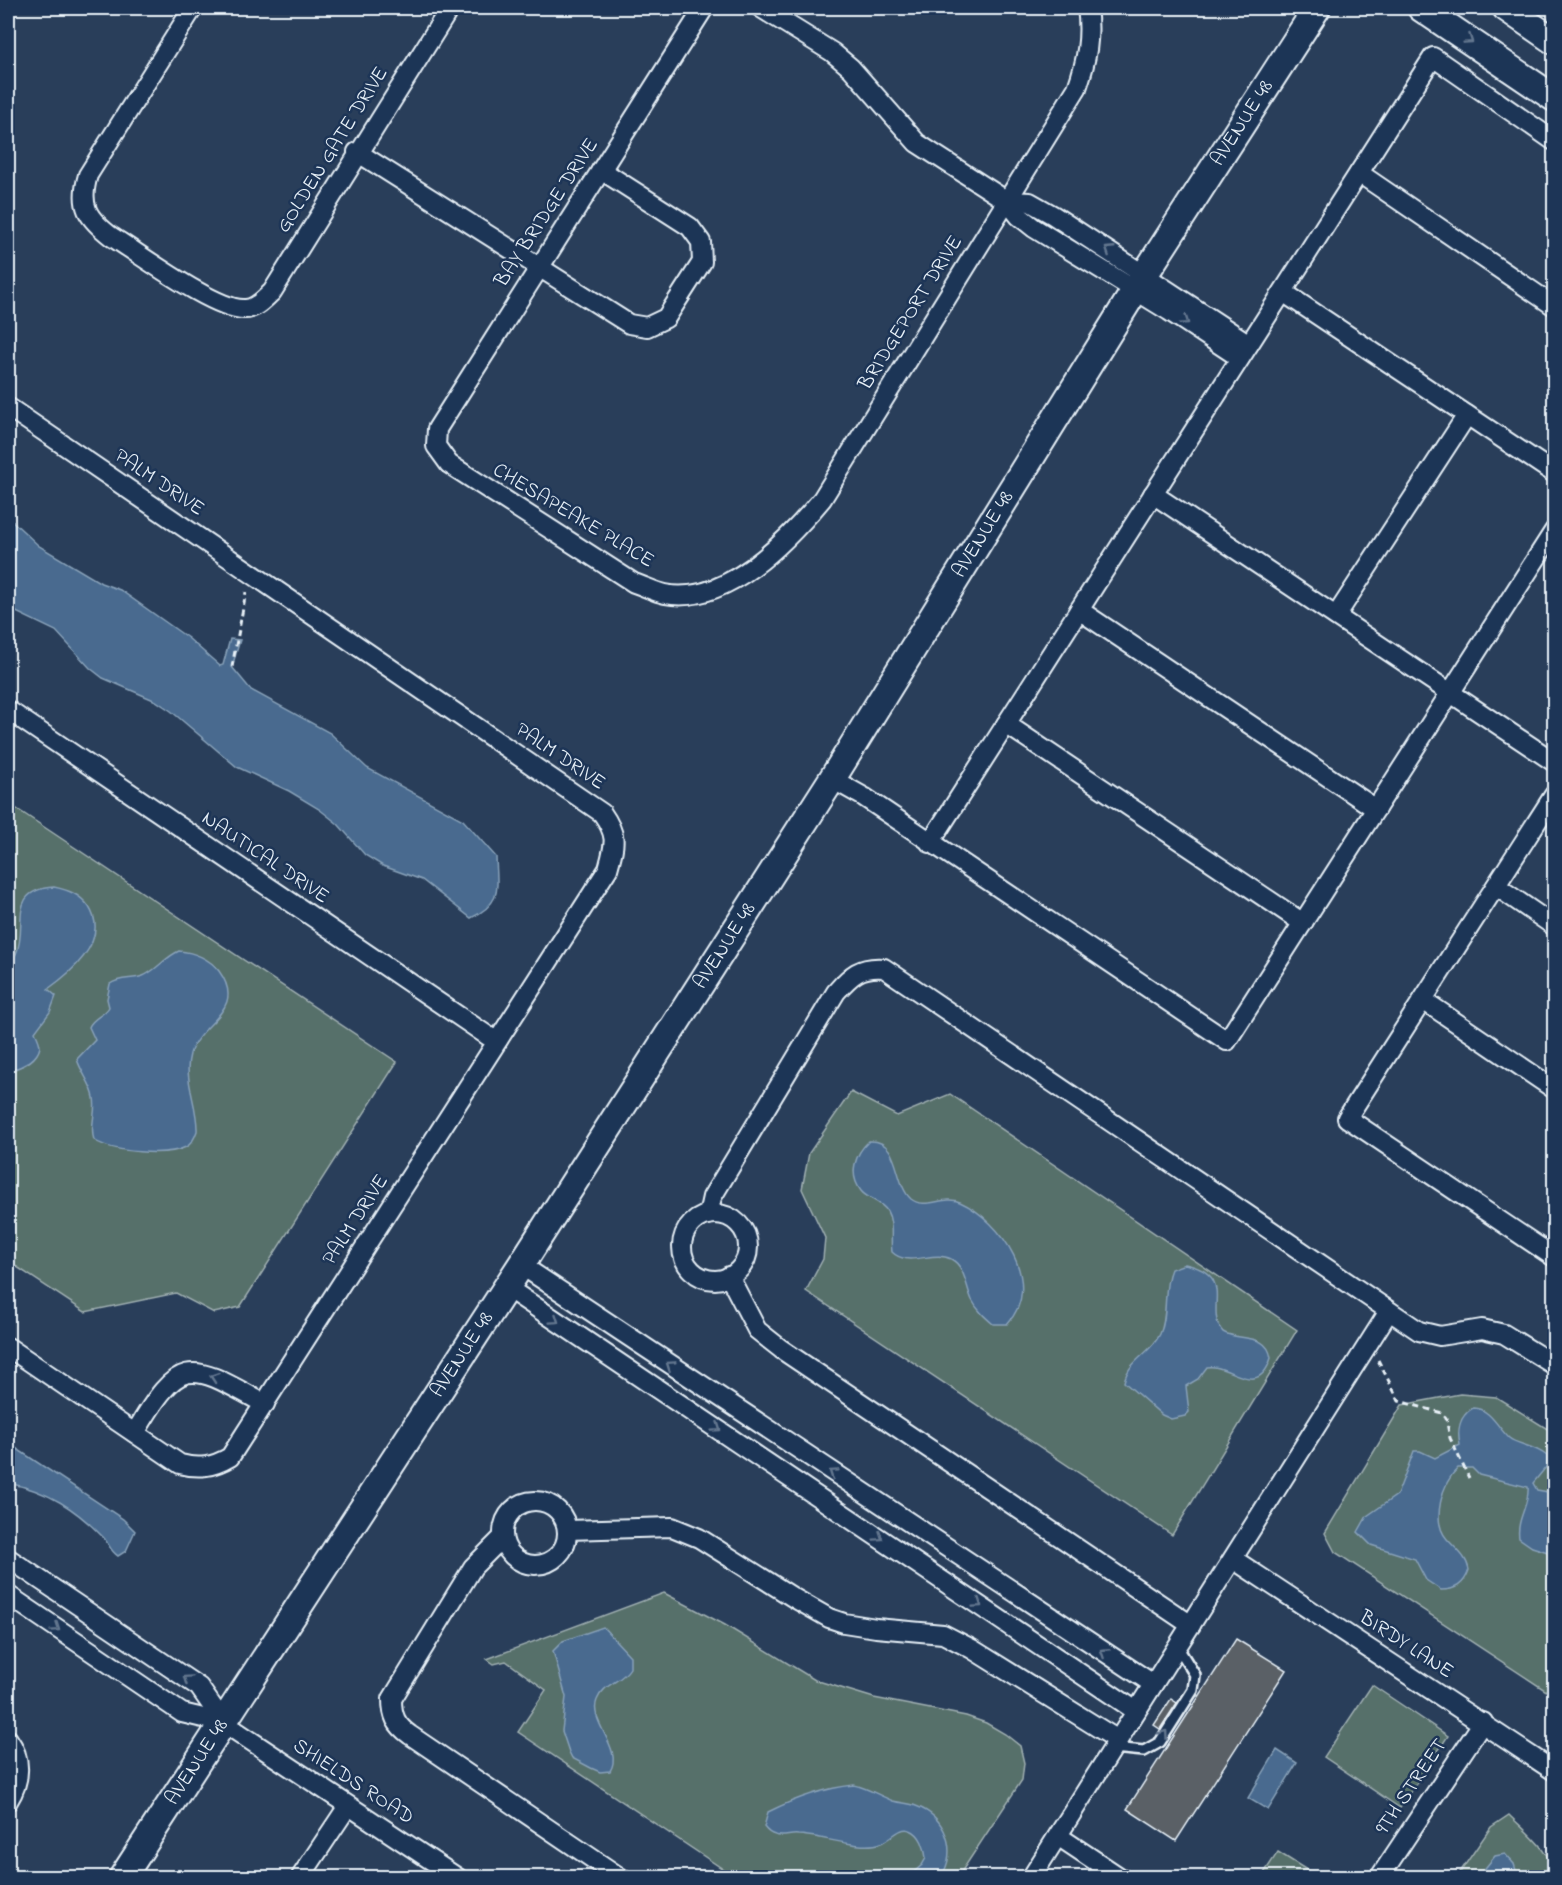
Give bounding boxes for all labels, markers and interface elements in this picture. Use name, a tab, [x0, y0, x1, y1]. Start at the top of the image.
one-way arrow	[1462, 33, 1473, 44]
street label: GOLDEN GATE DRIVE	[270, 61, 396, 239]
street label: AVENUE 48	[1203, 74, 1282, 172]
street label: BAY BRIDGE DRIVE	[487, 132, 607, 294]
street label: BRIDGEPORT DRIVE	[851, 230, 971, 397]
one-way arrow	[1105, 246, 1115, 258]
one-way arrow	[1178, 314, 1189, 325]
street label: PALM DRIVE	[108, 442, 210, 524]
street label: CHESAPEAKE PLACE	[487, 456, 659, 576]
street label: AVENUE 48	[945, 485, 1022, 584]
street label: PALM DRIVE	[509, 716, 611, 798]
street label: NAUTICAL DRIVE	[195, 804, 335, 912]
street label: AVENUE 48	[686, 897, 764, 995]
street label: PALM DRIVE	[315, 1169, 397, 1271]
street label: AVENUE 48	[423, 1306, 502, 1404]
one-way arrow	[549, 1312, 559, 1324]
one-way arrow	[666, 1361, 677, 1372]
one-way arrow	[209, 1371, 220, 1384]
one-way arrow	[710, 1421, 721, 1432]
one-way arrow	[829, 1469, 840, 1480]
one-way arrow	[873, 1529, 883, 1541]
one-way arrow	[972, 1597, 983, 1608]
street label: BIRDY LANE	[1352, 1603, 1459, 1687]
one-way arrow	[49, 1621, 60, 1632]
one-way arrow	[1100, 1648, 1111, 1659]
one-way arrow	[183, 1675, 194, 1686]
street label: AVENUE 48	[158, 1713, 237, 1811]
one-way arrow	[1157, 1730, 1168, 1741]
street label: SHIELDS ROAD	[286, 1732, 420, 1832]
street label: 9TH STREET	[1369, 1733, 1455, 1841]

